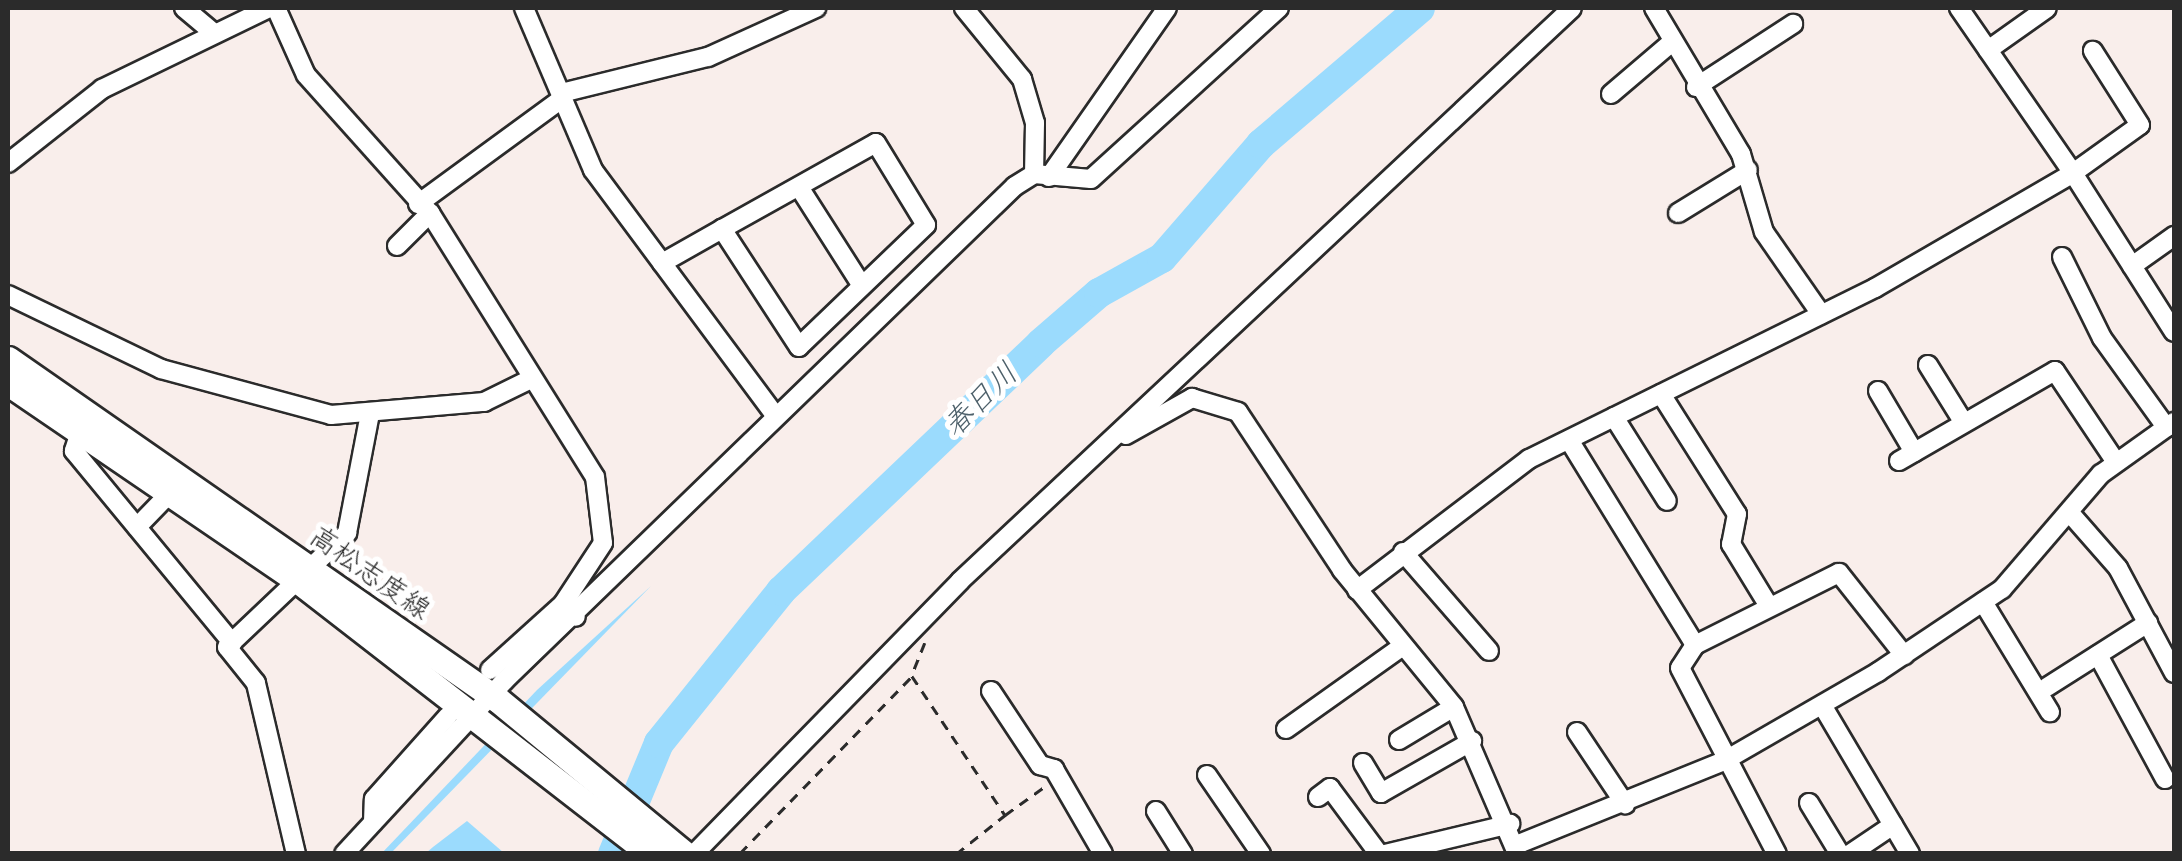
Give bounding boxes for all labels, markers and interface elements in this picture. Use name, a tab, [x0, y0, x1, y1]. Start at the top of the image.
water label: 春日川	[936, 356, 1026, 444]
street label: 高松志度線	[303, 519, 437, 627]

